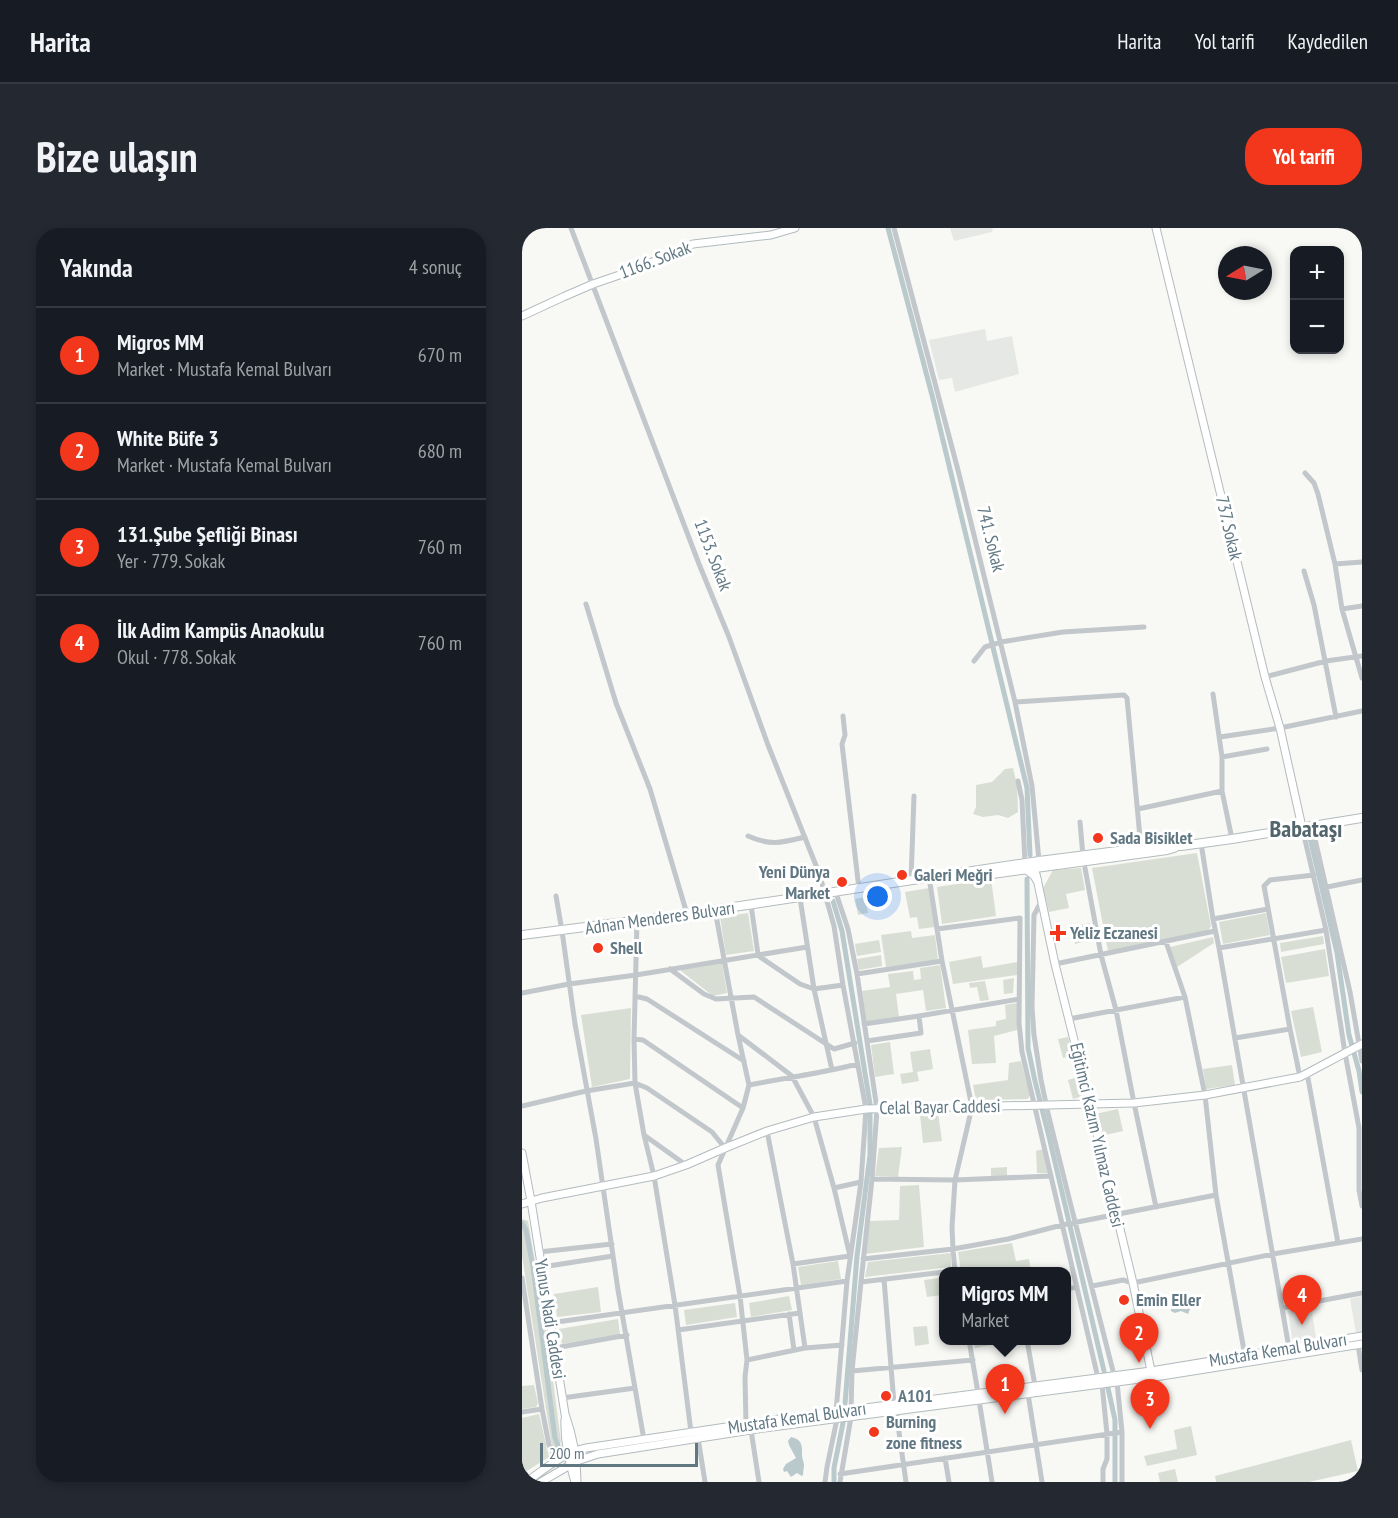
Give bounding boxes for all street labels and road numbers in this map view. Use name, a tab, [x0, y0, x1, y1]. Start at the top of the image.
street label: 1166. Sokak	[616, 235, 694, 284]
street label: 737. Sokak	[1211, 494, 1248, 562]
street label: 741. Sokak	[972, 504, 1011, 574]
street label: 1153. Sokak	[689, 516, 738, 594]
street label: Adnan Menderes Bulvarı	[584, 896, 736, 939]
street label: Eğitimci Kazım Yılmaz Caddesi	[1065, 1040, 1130, 1229]
street label: Celal Bayar Caddesi	[879, 1094, 1001, 1119]
street label: Yunus Nadi Caddesi	[530, 1257, 571, 1381]
street label: Mustafa Kemal Bulvarı	[1207, 1327, 1348, 1372]
street label: Mustafa Kemal Bulvarı	[726, 1396, 867, 1439]

